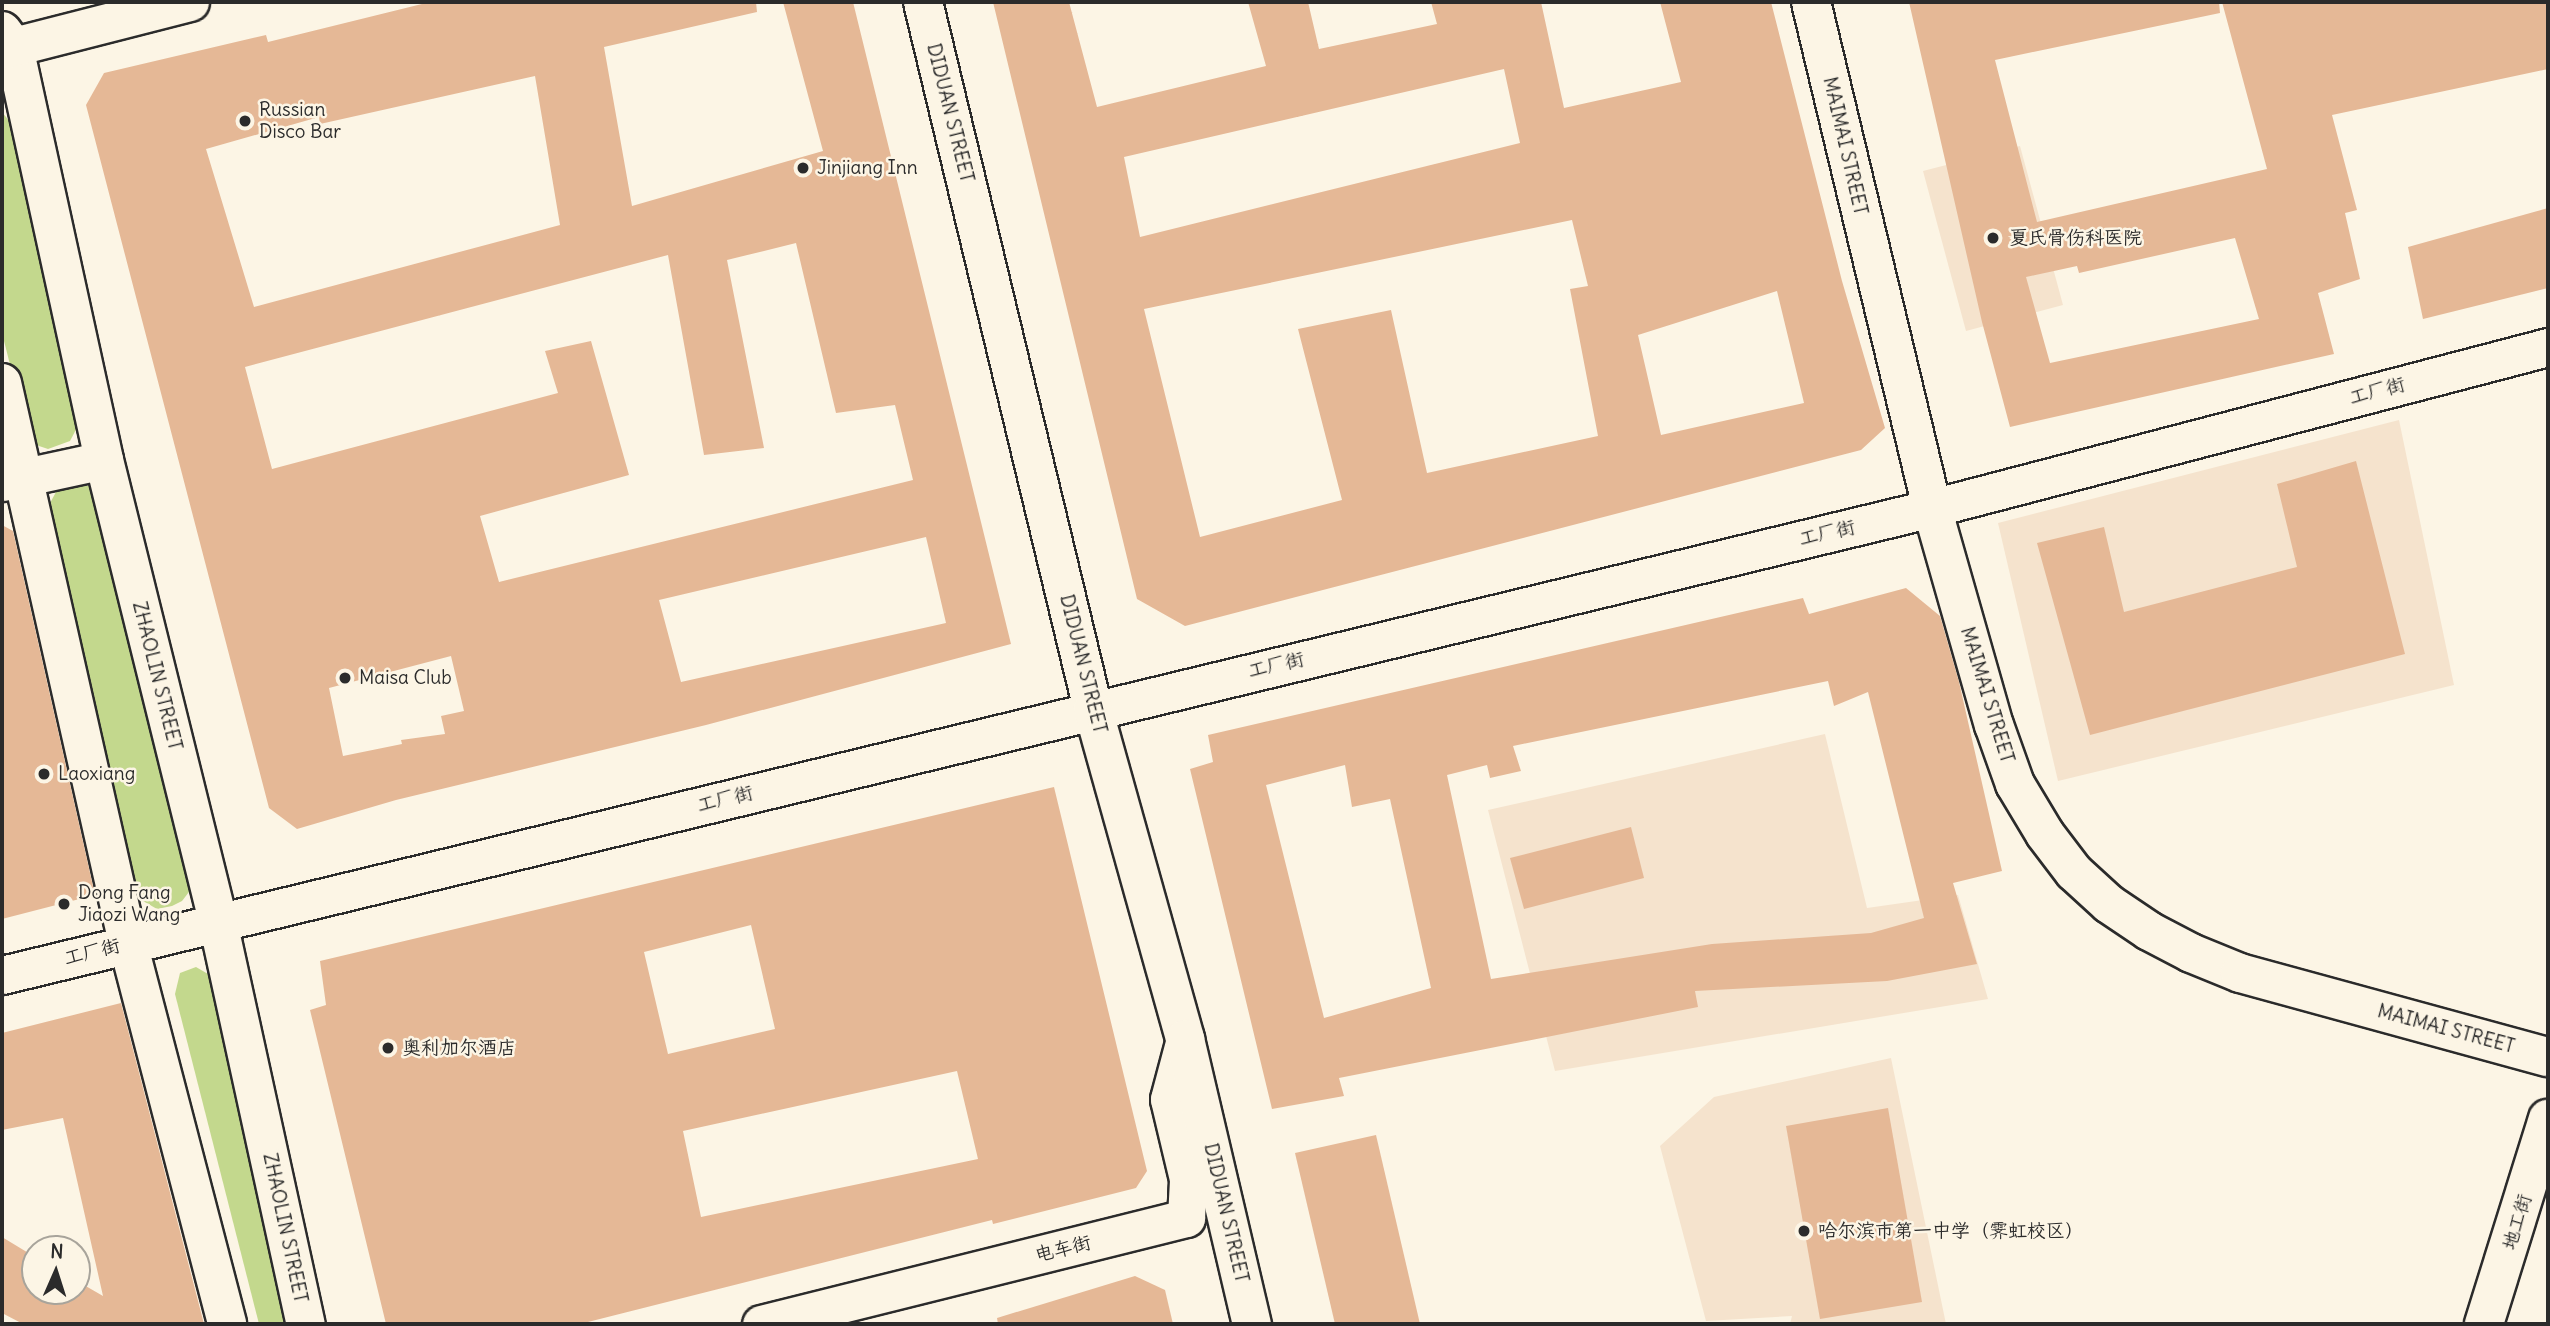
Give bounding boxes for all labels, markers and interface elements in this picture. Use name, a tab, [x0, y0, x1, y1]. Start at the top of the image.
street label: DIDUAN STREET	[922, 41, 978, 185]
street label: MAIMAI STREET	[1818, 75, 1872, 217]
place label: Russian Disco Bar	[259, 99, 341, 143]
marker: Russian Disco Bar	[237, 113, 253, 129]
place label: Jinjiang Inn	[817, 157, 918, 179]
marker: Jinjiang Inn	[795, 160, 811, 176]
place label: 夏氏骨伤科医院	[2009, 227, 2142, 249]
marker: 夏氏骨伤科医院	[1983, 228, 2003, 248]
street label: 工厂街	[2347, 373, 2407, 409]
street label: 工厂街	[1797, 515, 1857, 551]
street label: DIDUAN STREET	[1055, 592, 1111, 736]
street label: ZHAOLIN STREET	[128, 599, 186, 753]
street label: MAIMAI STREET	[1955, 624, 2019, 766]
street label: 工厂街	[1246, 647, 1306, 683]
place label: Maisa Club	[359, 667, 452, 689]
marker: Maisa Club	[337, 670, 353, 686]
place label: Laoxiang	[58, 763, 135, 785]
marker: Laoxiang	[36, 766, 52, 782]
street label: 工厂街	[695, 781, 755, 817]
place label: Dong Fang Jiaozi Wang	[78, 882, 180, 926]
marker: Dong Fang Jiaozi Wang	[56, 896, 72, 912]
street label: 工厂街	[62, 934, 122, 970]
street label: MAIMAI STREET	[2375, 1000, 2517, 1058]
place label: 奥利加尔酒店	[402, 1037, 516, 1059]
marker: 奥利加尔酒店	[380, 1040, 396, 1056]
street label: DIDUAN STREET	[1199, 1141, 1253, 1285]
street label: ZHAOLIN STREET	[258, 1151, 312, 1305]
street label: 地工街	[2498, 1191, 2536, 1253]
place label: 哈尔滨市第一中学（霁虹校区）	[1818, 1220, 2084, 1242]
marker: 哈尔滨市第一中学（霁虹校区）	[1796, 1223, 1812, 1239]
street label: 电车街	[1033, 1231, 1093, 1267]
north arrow	[21, 1235, 91, 1305]
text: N	[50, 1239, 64, 1263]

